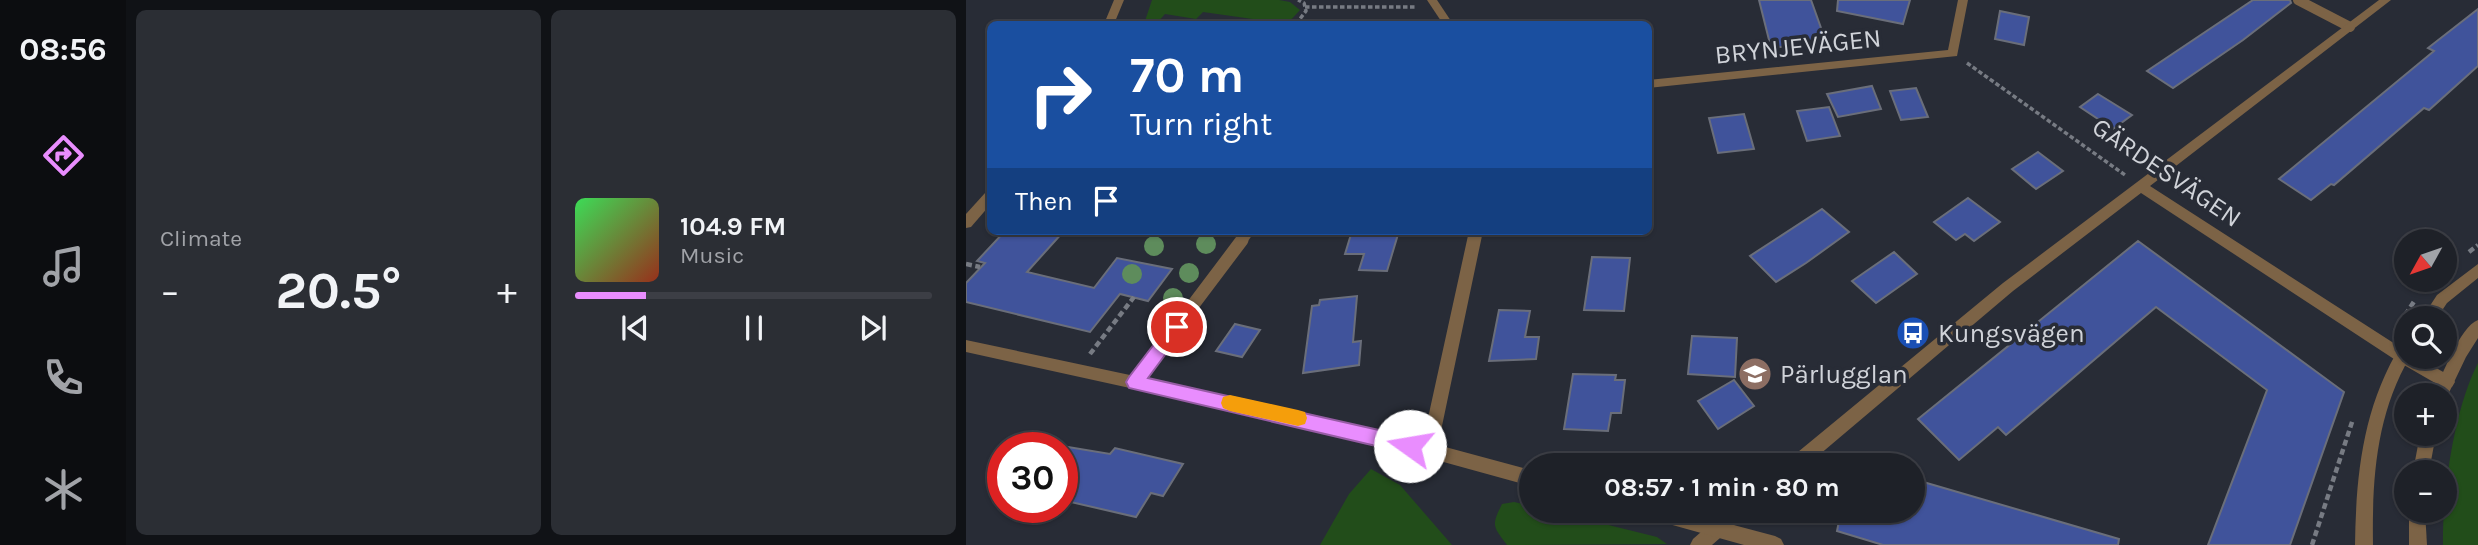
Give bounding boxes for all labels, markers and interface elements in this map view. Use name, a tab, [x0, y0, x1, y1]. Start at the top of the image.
street label: BRYNJEVÄGEN	[1713, 22, 1883, 71]
text: 08:56	[19, 31, 107, 68]
text: 70 m	[1130, 47, 1244, 104]
icon: right	[1015, 49, 1106, 140]
text: Turn right	[1130, 106, 1272, 143]
street label: GÄRDESVÄGEN	[2086, 111, 2247, 234]
icon: directions	[39, 131, 88, 180]
icon: arrive	[1087, 182, 1125, 220]
text: Then	[1015, 186, 1073, 217]
text: 104.9 FM	[680, 211, 786, 242]
text: Climate	[160, 225, 242, 252]
north arrow	[2394, 229, 2457, 292]
map controls	[2394, 229, 2457, 523]
icon: music	[39, 242, 88, 291]
text: Music	[680, 242, 744, 269]
text: 20.5°	[276, 260, 402, 321]
text: −	[160, 269, 180, 314]
text: +	[497, 269, 517, 314]
pin	[1147, 297, 1207, 357]
button: search	[2394, 306, 2457, 369]
icon: arrive	[1158, 308, 1196, 346]
icon: previous	[616, 309, 654, 347]
icon: pause	[735, 309, 773, 347]
icon: next	[854, 309, 892, 347]
bus stop icon: Kungsvägen	[1894, 314, 1932, 352]
place label: Kungsvägen	[1938, 318, 2085, 349]
icon: phone	[39, 353, 88, 402]
school or university icon: Pärlugglan	[1736, 355, 1774, 393]
place label: Pärlugglan	[1780, 359, 1908, 390]
button: +	[2394, 383, 2457, 446]
position arrow	[1373, 409, 1447, 483]
speed limit sign: 30	[987, 432, 1078, 523]
button: −	[2394, 460, 2457, 523]
icon: climate	[39, 465, 88, 514]
text: 08:57 · 1 min · 80 m	[1604, 472, 1840, 503]

